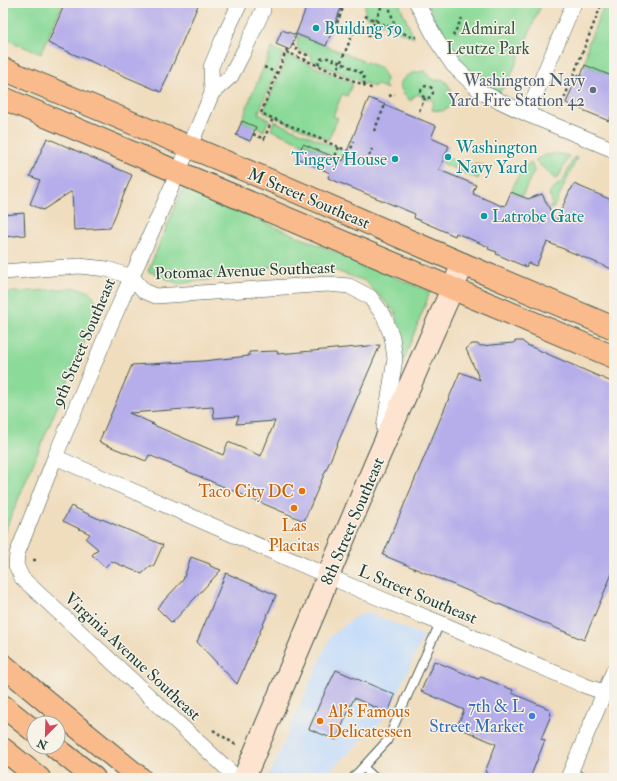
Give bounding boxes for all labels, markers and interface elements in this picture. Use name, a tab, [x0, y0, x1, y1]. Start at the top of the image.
place label: Building 59	[324, 18, 403, 39]
park label: Admiral Leutze Park	[446, 18, 530, 59]
marker: Building 59	[311, 23, 321, 33]
place label: Washington Navy Yard Fire Station 42	[447, 70, 586, 111]
marker: Washington Navy Yard Fire Station 42	[588, 85, 598, 95]
place label: Washington Navy Yard	[455, 137, 538, 179]
place label: Tingey House	[291, 149, 387, 171]
marker: Washington Navy Yard	[443, 152, 453, 162]
marker: Tingey House	[390, 154, 400, 164]
street label: M Street Southeast	[244, 163, 374, 234]
place label: Latrobe Gate	[492, 206, 584, 227]
marker: Latrobe Gate	[479, 211, 489, 221]
street label: Potomac Avenue Southeast	[154, 257, 336, 284]
street label: 9th Street Southeast	[46, 274, 120, 411]
street label: 8th Street Southeast	[316, 454, 389, 588]
place label: Taco City DC	[198, 481, 294, 503]
marker: Taco City DC	[297, 486, 307, 496]
marker: Las Placitas	[289, 503, 299, 513]
place label: Las Placitas	[269, 515, 320, 556]
street label: L Street Southeast	[355, 560, 481, 629]
street label: Virginia Avenue Southeast	[60, 588, 205, 725]
place label: 7th & L Street Market	[429, 696, 525, 737]
place label: Al’s Famous Delicatessen	[327, 701, 412, 742]
marker: 7th & L Street Market	[527, 711, 537, 721]
north arrow	[26, 715, 66, 755]
marker: Al’s Famous Delicatessen	[315, 716, 325, 726]
text: N	[34, 735, 50, 752]

